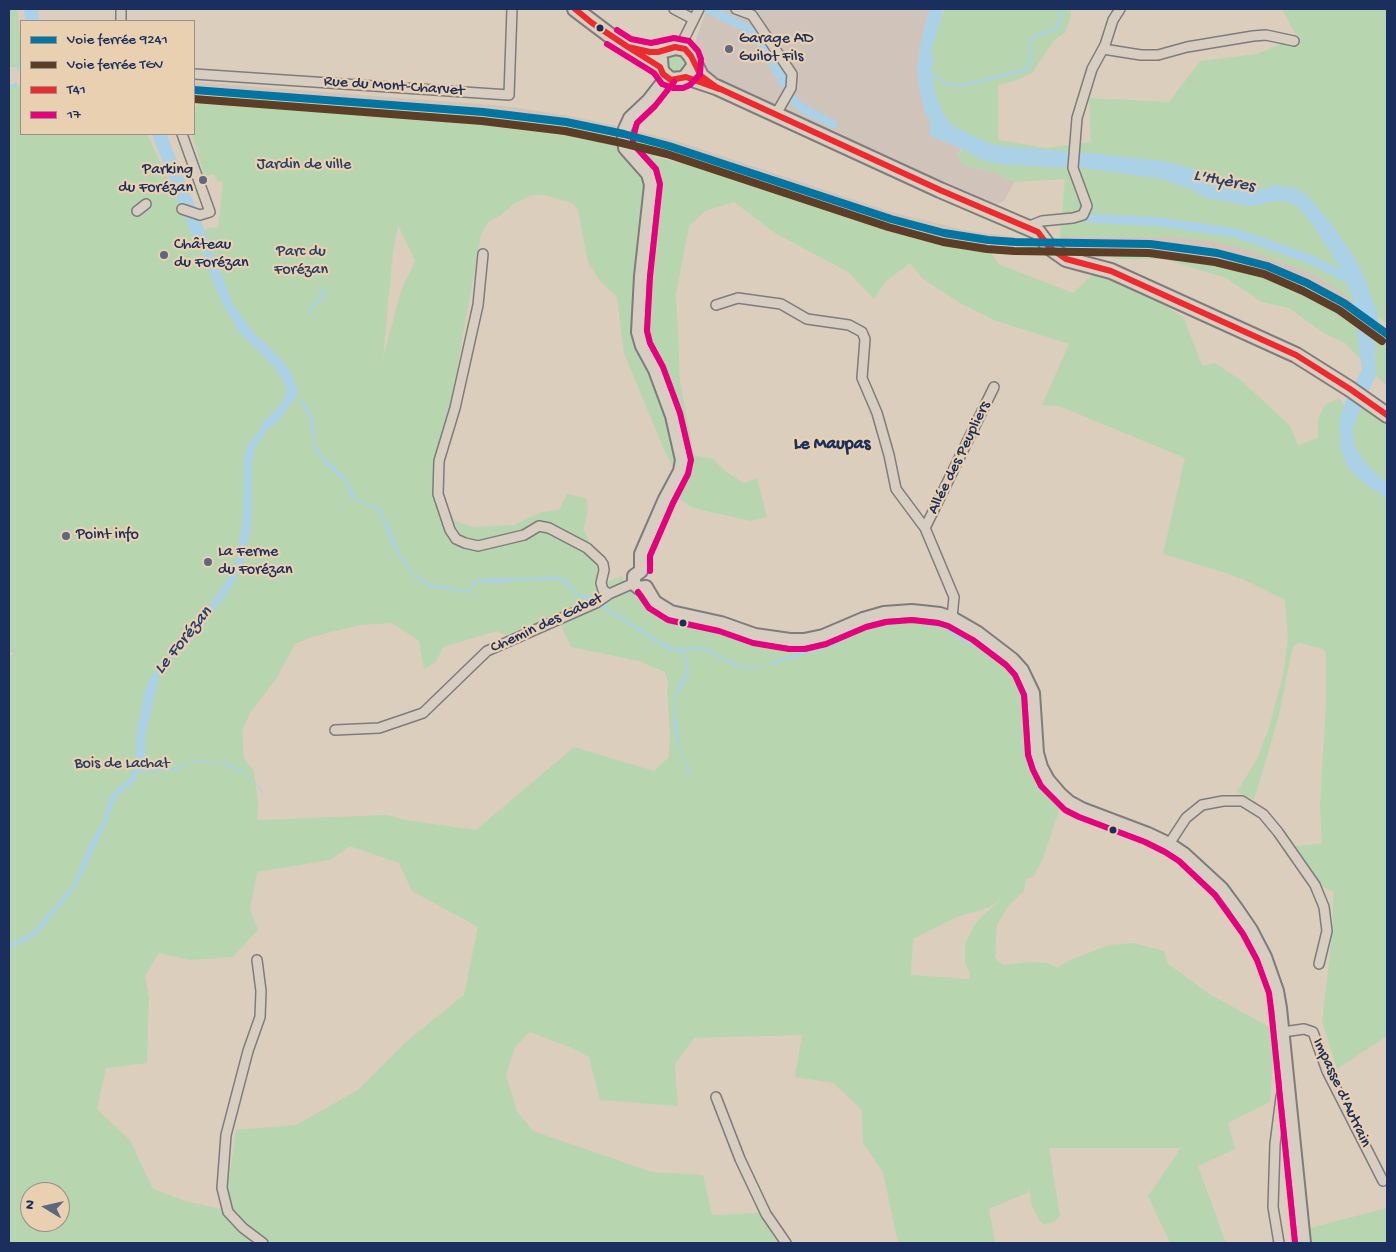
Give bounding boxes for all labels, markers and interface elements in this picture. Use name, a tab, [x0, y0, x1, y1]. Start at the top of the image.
legend	[20, 20, 195, 135]
unlabelled marker	[595, 23, 605, 33]
place label: Garage AD Guilot Fils	[739, 30, 814, 68]
text: Voie ferrée 9241	[67, 31, 168, 49]
marker: Garage AD Guilot Fils	[723, 43, 735, 55]
text: Voie ferrée TGV	[67, 56, 163, 74]
street label: Rue du Mont-Charvet	[323, 73, 465, 101]
text: T41	[67, 81, 86, 99]
text: 17	[67, 106, 81, 124]
park label: Jardin de ville	[257, 156, 351, 176]
place label: Parking du Forézan	[118, 161, 193, 199]
water label: L'Hyères	[1192, 165, 1256, 199]
marker: Parking du Forézan	[197, 174, 209, 186]
place label: Château du Forézan	[174, 236, 249, 274]
park label: Parc du Forézan	[274, 243, 328, 281]
marker: Château du Forézan	[158, 249, 170, 261]
street label: Allée des Peupliers	[924, 398, 996, 518]
district label: Le Maupas	[794, 434, 870, 456]
place label: Point info	[76, 526, 139, 546]
marker: Point info	[60, 530, 72, 542]
place label: La Ferme du Forézan	[218, 543, 293, 581]
marker: La Ferme du Forézan	[202, 556, 214, 568]
street label: Chemin des Gabet	[488, 590, 606, 658]
water label: Le Forézan	[150, 603, 218, 679]
unlabelled marker	[678, 618, 688, 628]
park label: Bois de Lachat	[74, 755, 170, 775]
unlabelled marker	[1108, 825, 1118, 835]
street label: Impasse d'Autrain	[1307, 1035, 1375, 1151]
north arrow	[20, 1182, 70, 1232]
text: N	[22, 1199, 40, 1211]

